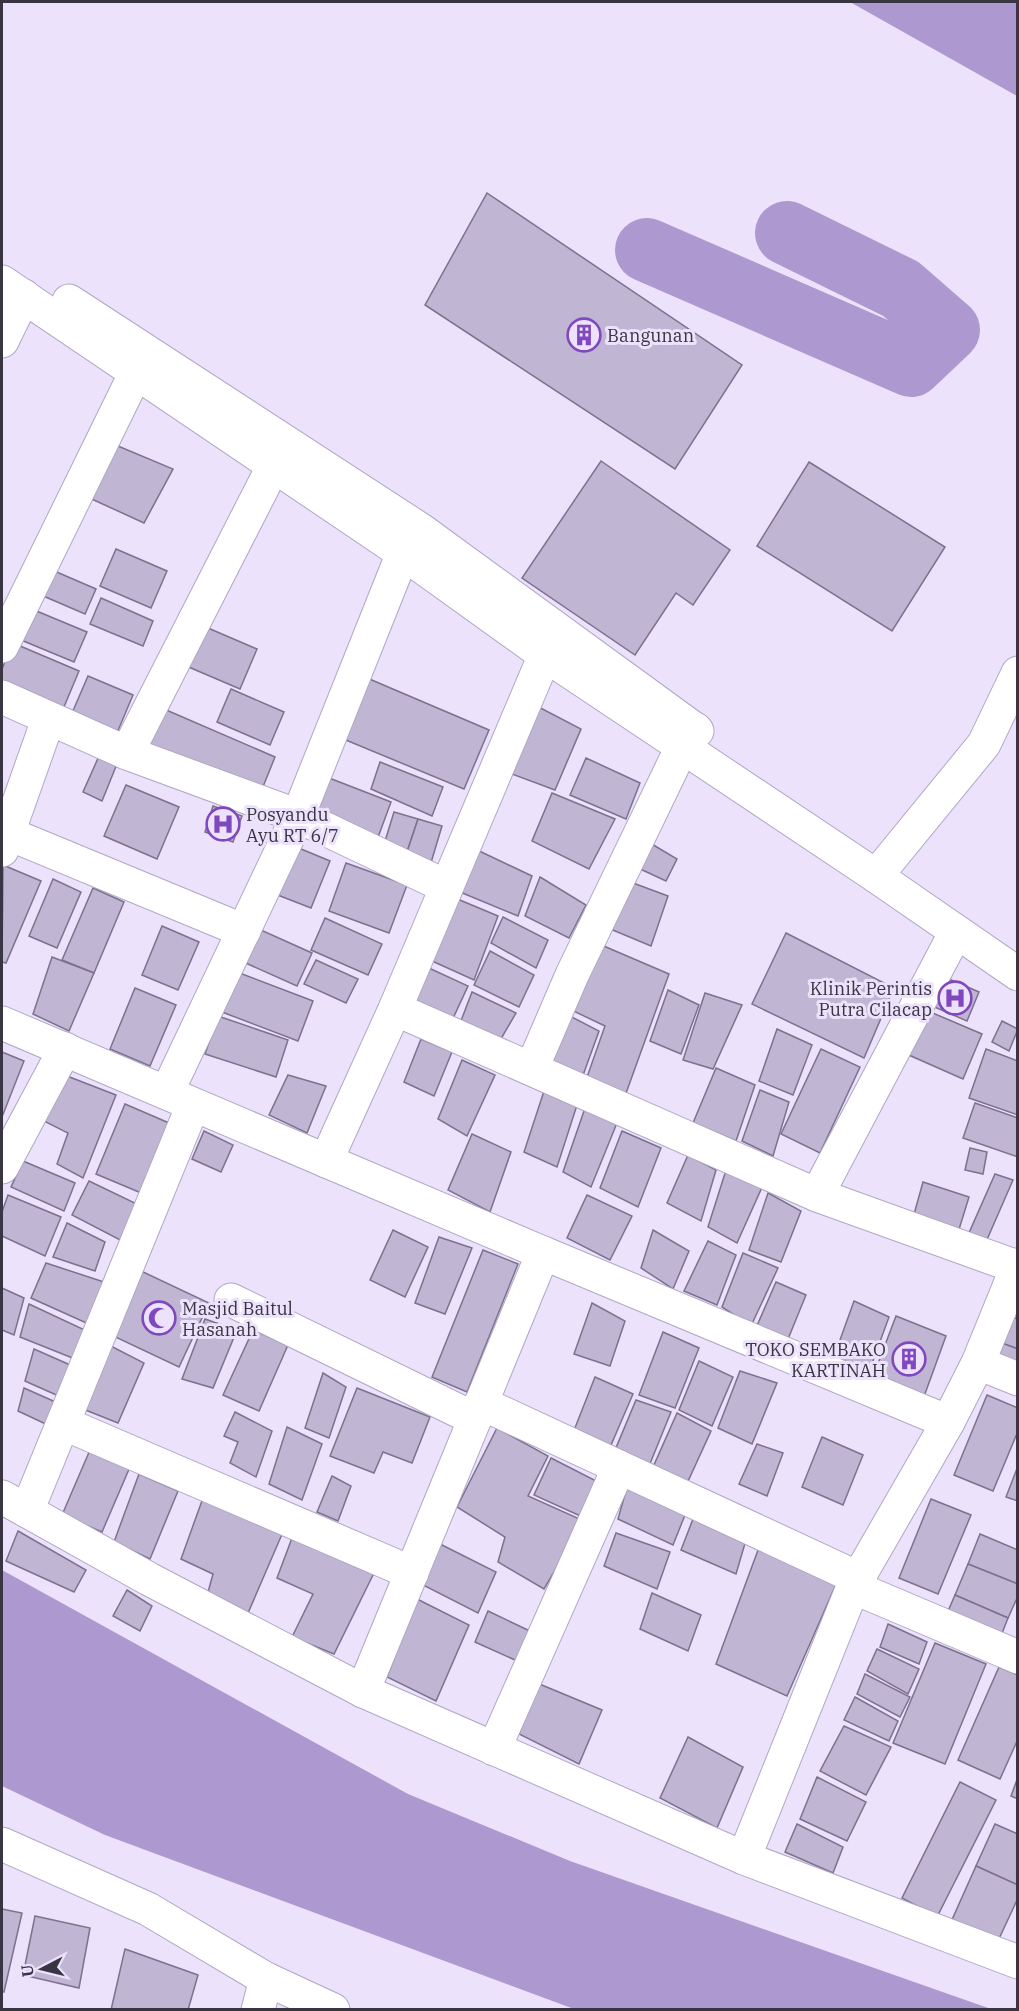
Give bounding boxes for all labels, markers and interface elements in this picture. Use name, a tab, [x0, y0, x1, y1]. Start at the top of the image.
building icon: Bangunan	[566, 317, 602, 353]
place label: Bangunan	[607, 324, 694, 347]
place label: Posyandu Ayu RT 6/7	[246, 803, 339, 847]
hospital icon: Posyandu Ayu RT 6/7	[205, 806, 241, 842]
place label: Klinik Perintis Putra Cilacap	[810, 977, 932, 1021]
hospital icon: Klinik Perintis Putra Cilacap	[937, 980, 973, 1016]
place label: Masjid Baitul Hasanah	[182, 1297, 293, 1341]
mosque icon: Masjid Baitul Hasanah	[141, 1300, 177, 1336]
place label: TOKO SEMBAKO KARTINAH	[745, 1338, 886, 1382]
building icon: TOKO SEMBAKO KARTINAH	[891, 1341, 927, 1377]
north arrow	[12, 1939, 72, 1999]
text: U	[16, 1963, 38, 1978]

